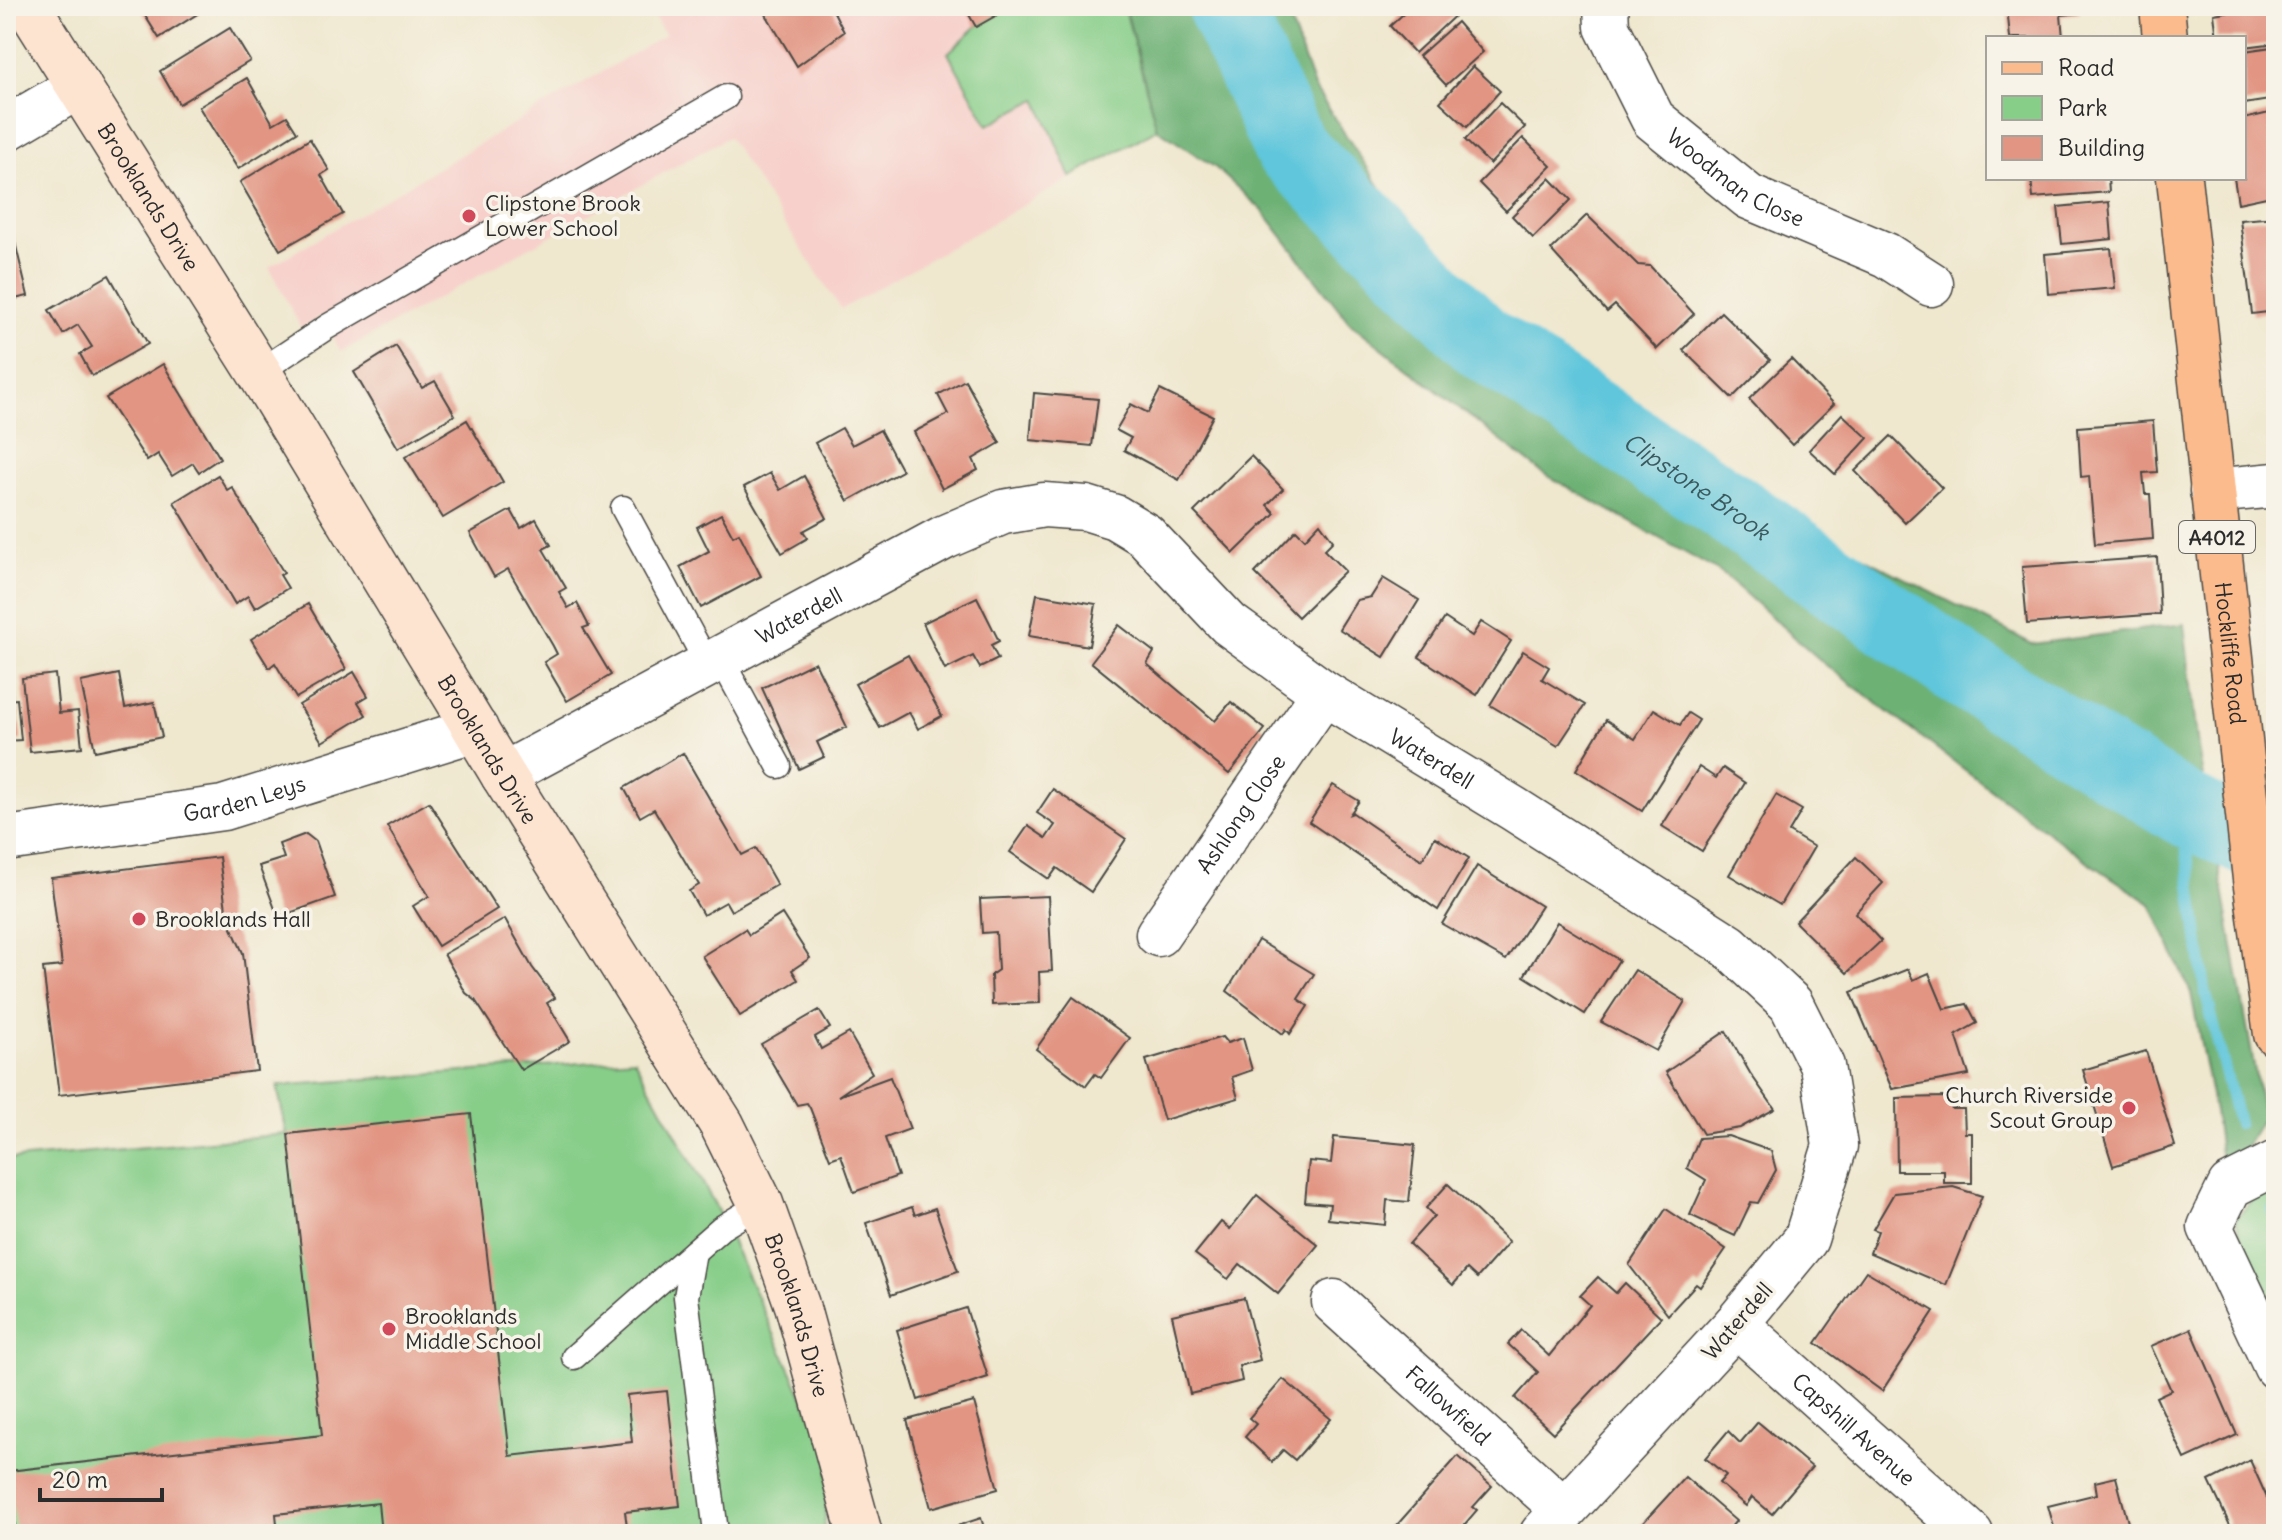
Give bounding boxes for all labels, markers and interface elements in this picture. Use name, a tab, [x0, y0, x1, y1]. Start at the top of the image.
legend	[1986, 36, 2246, 180]
text: Road	[2058, 52, 2114, 82]
text: Park	[2058, 92, 2108, 122]
street label: Brooklands Drive	[91, 118, 206, 276]
street label: Woodman Close	[1661, 122, 1808, 233]
text: Building	[2058, 132, 2145, 162]
place label: Clipstone Brook Lower School	[485, 189, 641, 242]
marker: Clipstone Brook Lower School	[460, 207, 478, 225]
water label: Clipstone Brook	[1618, 426, 1777, 547]
road number: A4012	[2179, 521, 2255, 553]
street label: Waterdell	[751, 581, 847, 650]
street label: Hockliffe Road	[2209, 581, 2252, 726]
street label: Brooklands Drive	[432, 670, 544, 829]
street label: Waterdell	[1384, 722, 1479, 795]
street label: Ashlong Close	[1190, 749, 1292, 879]
street label: Garden Leys	[181, 769, 309, 828]
place label: Brooklands Hall	[155, 905, 311, 933]
marker: Brooklands Hall	[130, 910, 148, 928]
place label: Church Riverside Scout Group	[1945, 1081, 2113, 1134]
marker: Church Riverside Scout Group	[2120, 1099, 2138, 1117]
street label: Brooklands Drive	[759, 1230, 836, 1400]
street label: Waterdell	[1696, 1276, 1778, 1366]
place label: Brooklands Middle School	[405, 1302, 541, 1355]
marker: Brooklands Middle School	[380, 1320, 398, 1338]
street label: Fallowfield	[1400, 1360, 1497, 1451]
street label: Capshill Avenue	[1786, 1367, 1921, 1492]
scale bar	[40, 1452, 162, 1502]
text: 20 m	[52, 1464, 108, 1494]

